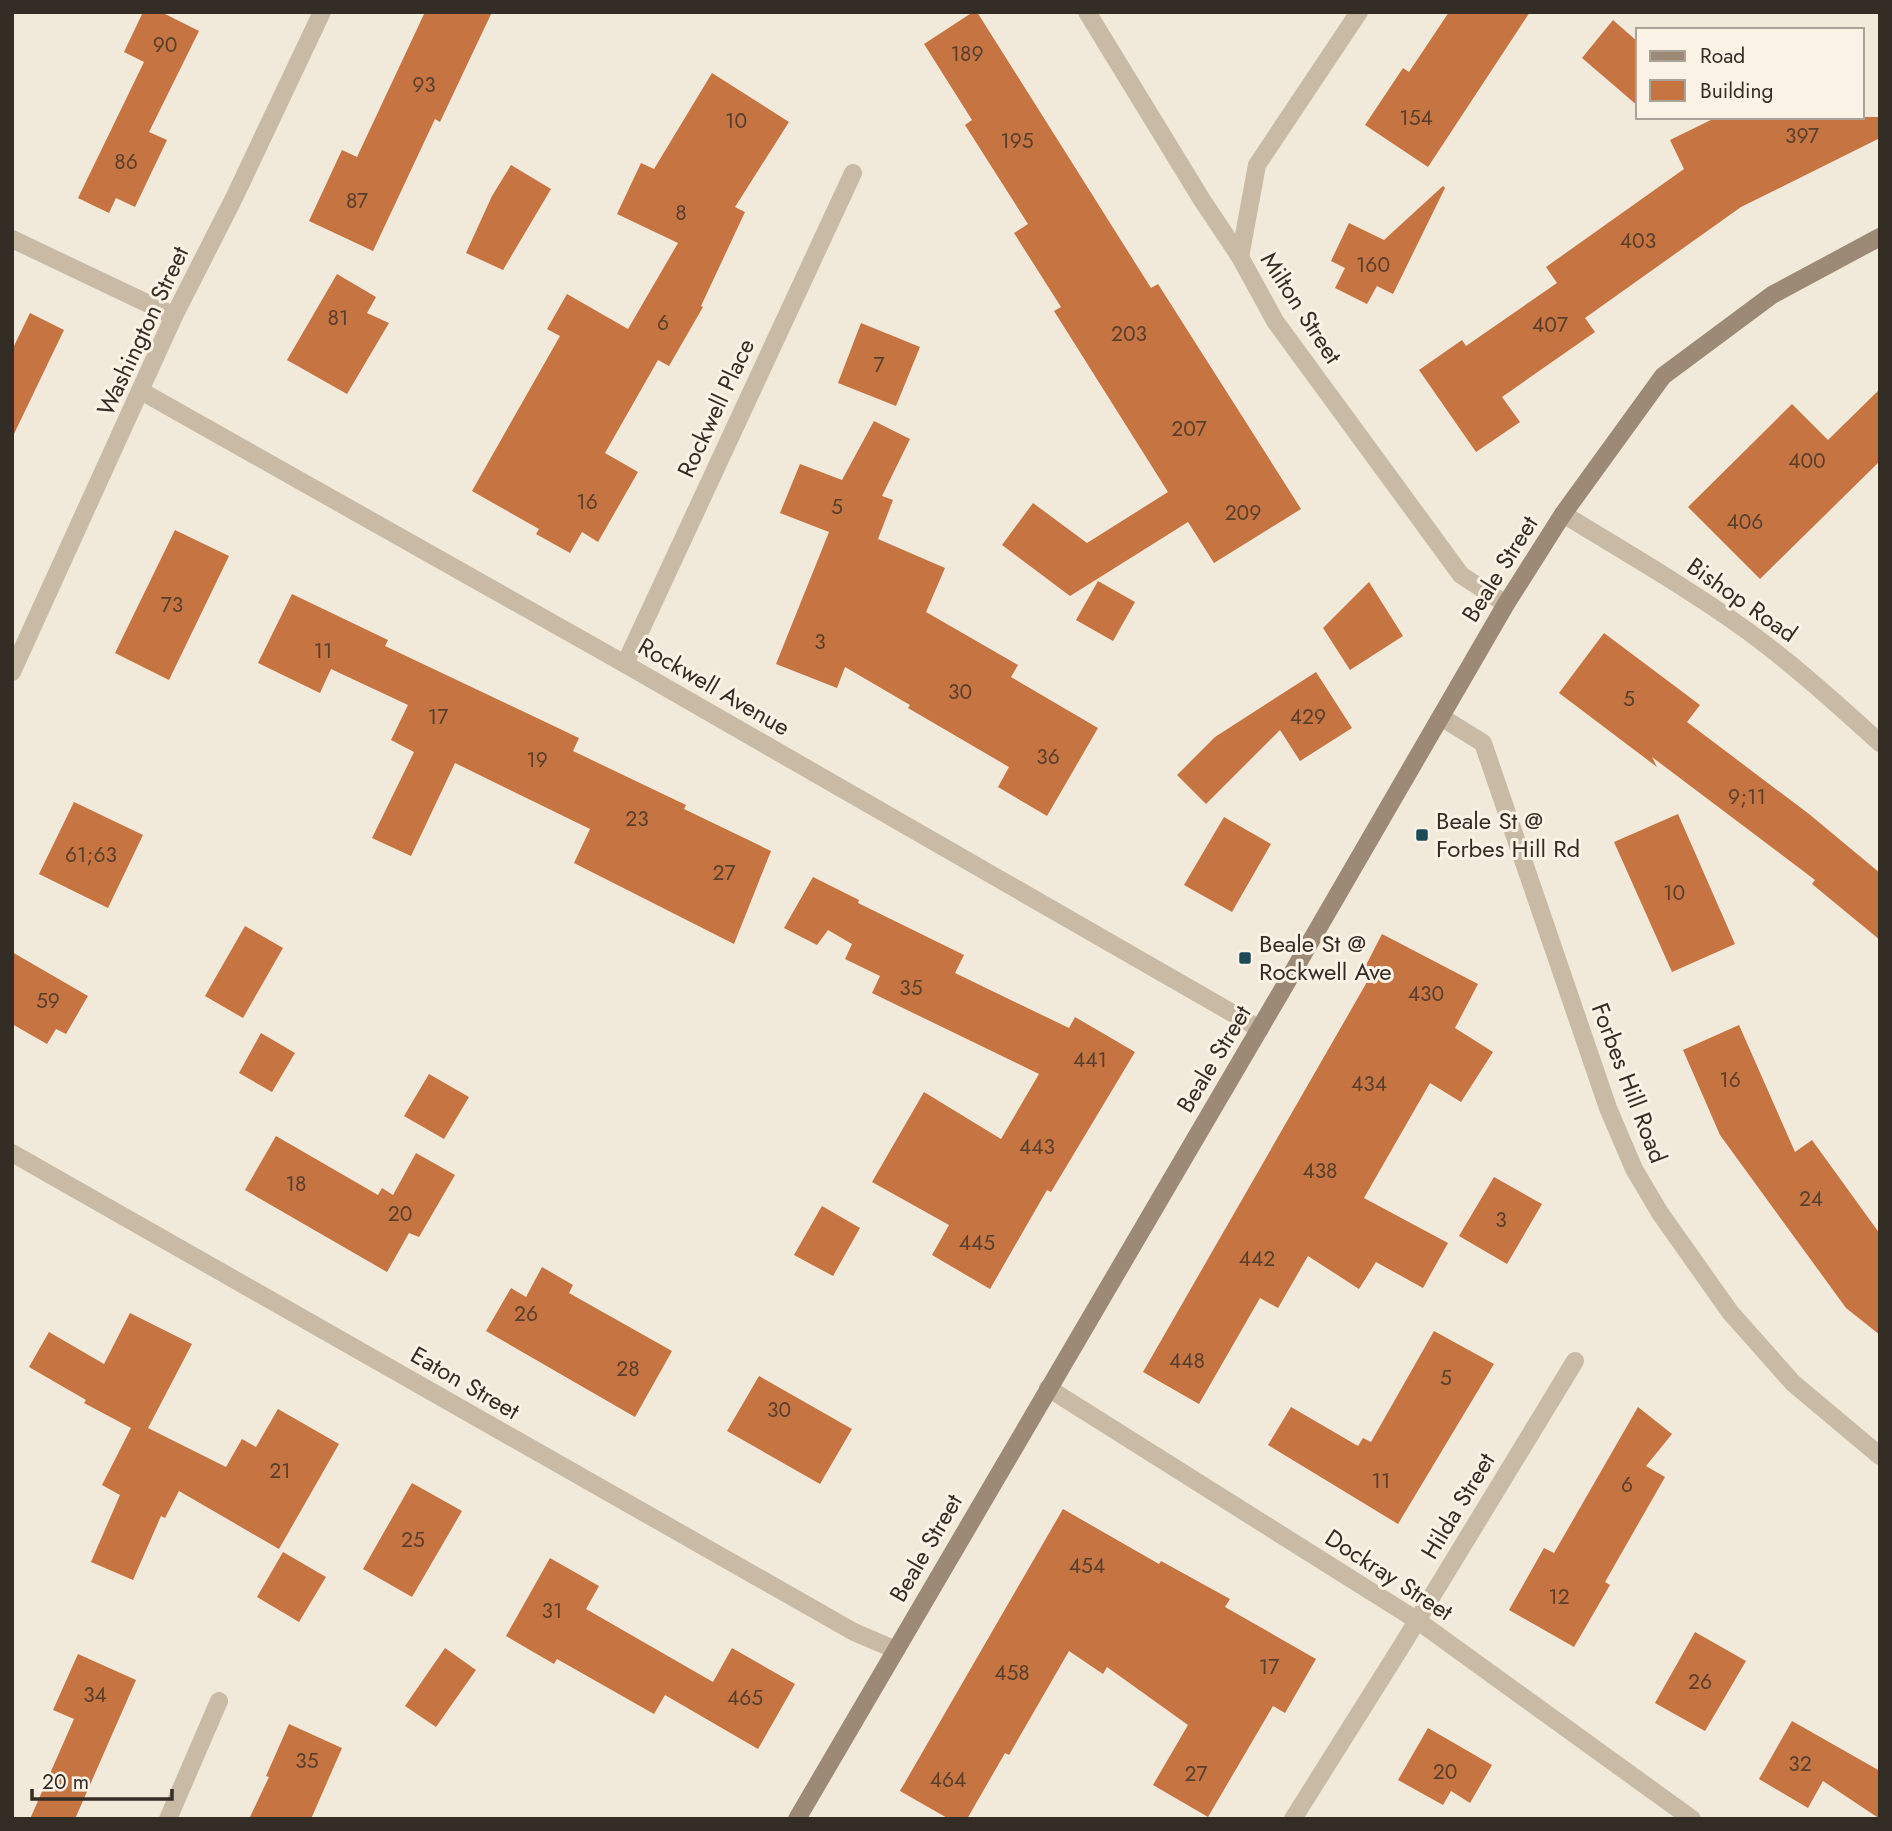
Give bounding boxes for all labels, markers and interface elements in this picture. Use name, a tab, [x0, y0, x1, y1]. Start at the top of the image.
legend	[1636, 28, 1864, 119]
house number: 90	[153, 30, 177, 60]
house number: 189	[950, 39, 984, 69]
text: Road	[1700, 41, 1745, 71]
house number: 93	[412, 70, 436, 100]
text: Building	[1700, 76, 1773, 106]
house number: 154	[1399, 103, 1433, 133]
house number: 10	[725, 106, 747, 136]
house number: 397	[1785, 121, 1819, 151]
house number: 195	[1000, 126, 1034, 156]
house number: 86	[114, 147, 138, 177]
house number: 87	[346, 186, 368, 216]
house number: 8	[675, 198, 687, 228]
house number: 403	[1620, 226, 1656, 256]
street label: Washington Street	[88, 240, 197, 421]
street label: Milton Street	[1252, 245, 1351, 371]
house number: 160	[1356, 250, 1390, 280]
house number: 81	[328, 303, 348, 333]
house number: 6	[657, 308, 669, 338]
house number: 407	[1532, 310, 1568, 340]
house number: 203	[1111, 319, 1147, 349]
street label: Rockwell Place	[668, 333, 763, 483]
house number: 7	[873, 350, 885, 380]
house number: 207	[1171, 414, 1207, 444]
house number: 400	[1788, 446, 1826, 476]
house number: 16	[576, 487, 598, 517]
house number: 5	[831, 492, 843, 522]
house number: 209	[1225, 498, 1261, 528]
house number: 406	[1727, 507, 1763, 537]
street label: Beale Street	[1453, 509, 1546, 629]
street label: Bishop Road	[1680, 549, 1805, 651]
house number: 73	[161, 590, 183, 620]
house number: 3	[814, 627, 826, 657]
street label: Rockwell Avenue	[632, 629, 797, 744]
house number: 11	[314, 636, 332, 666]
house number: 30	[948, 677, 972, 707]
house number: 5	[1623, 684, 1635, 714]
house number: 17	[428, 702, 448, 732]
house number: 429	[1290, 702, 1326, 732]
house number: 36	[1036, 742, 1060, 772]
house number: 19	[526, 745, 548, 775]
house number: 9;11	[1728, 782, 1766, 812]
place label: Beale St @ Forbes Hill Rd	[1436, 803, 1580, 866]
house number: 23	[625, 804, 649, 834]
marker: Beale St @ Forbes Hill Rd	[1414, 827, 1430, 843]
house number: 61;63	[65, 840, 117, 870]
house number: 27	[713, 858, 735, 888]
house number: 10	[1663, 878, 1685, 908]
place label: Beale St @ Rockwell Ave	[1259, 926, 1392, 989]
marker: Beale St @ Rockwell Ave	[1237, 950, 1253, 966]
house number: 35	[899, 973, 923, 1003]
house number: 430	[1408, 979, 1444, 1009]
house number: 59	[36, 986, 60, 1016]
street label: Beale Street	[1168, 998, 1260, 1119]
street label: Forbes Hill Road	[1583, 998, 1676, 1168]
house number: 441	[1073, 1045, 1107, 1075]
house number: 16	[1719, 1065, 1741, 1095]
house number: 434	[1351, 1069, 1387, 1099]
house number: 443	[1019, 1132, 1055, 1162]
house number: 438	[1302, 1156, 1338, 1186]
house number: 18	[286, 1169, 306, 1199]
house number: 24	[1799, 1184, 1823, 1214]
house number: 20	[388, 1199, 412, 1229]
house number: 3	[1495, 1205, 1507, 1235]
house number: 445	[959, 1228, 995, 1258]
house number: 442	[1239, 1244, 1275, 1274]
house number: 26	[514, 1299, 538, 1329]
street label: Eaton Street	[404, 1337, 526, 1428]
house number: 448	[1169, 1346, 1205, 1376]
house number: 28	[616, 1354, 640, 1384]
house number: 5	[1440, 1363, 1452, 1393]
house number: 30	[767, 1395, 791, 1425]
street label: Hilda Street	[1412, 1446, 1503, 1566]
house number: 21	[269, 1456, 291, 1486]
house number: 11	[1372, 1466, 1390, 1496]
house number: 6	[1621, 1470, 1633, 1500]
street label: Beale Street	[881, 1487, 971, 1608]
street label: Dockray Street	[1318, 1520, 1460, 1629]
house number: 25	[401, 1525, 425, 1555]
house number: 454	[1069, 1551, 1105, 1581]
house number: 12	[1548, 1582, 1570, 1612]
house number: 31	[542, 1596, 562, 1626]
house number: 17	[1259, 1652, 1279, 1682]
house number: 458	[994, 1658, 1030, 1688]
house number: 26	[1688, 1667, 1712, 1697]
house number: 34	[83, 1680, 107, 1710]
house number: 465	[727, 1683, 763, 1713]
house number: 35	[295, 1746, 319, 1776]
house number: 32	[1788, 1749, 1812, 1779]
house number: 20	[1433, 1757, 1457, 1787]
scale bar	[32, 1758, 172, 1802]
house number: 27	[1185, 1759, 1207, 1789]
house number: 464	[930, 1765, 966, 1795]
text: 20 m	[42, 1767, 89, 1797]

